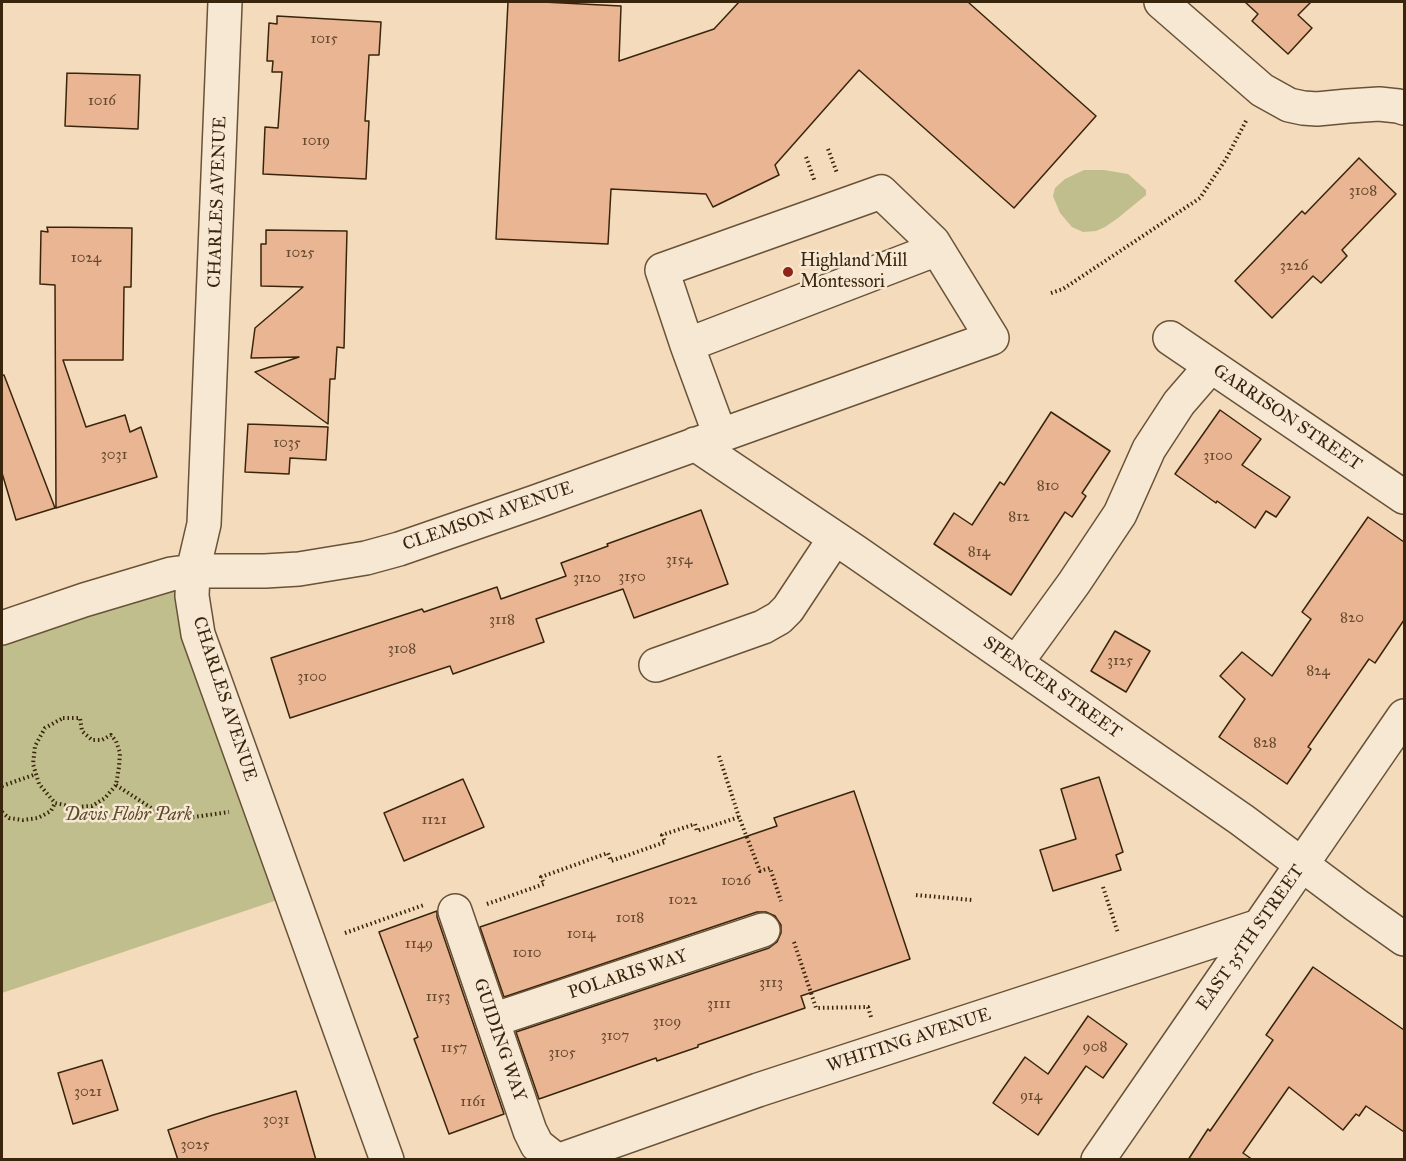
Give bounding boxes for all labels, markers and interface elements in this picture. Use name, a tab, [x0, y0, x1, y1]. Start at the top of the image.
house number: 1015	[310, 30, 338, 48]
house number: 1016	[88, 92, 116, 110]
street label: CHARLES AVENUE	[204, 116, 232, 288]
house number: 1019	[302, 132, 330, 150]
house number: 3108	[1349, 182, 1377, 200]
house number: 1025	[286, 244, 314, 262]
house number: 1024	[71, 249, 101, 267]
place label: Highland Mill Montessori	[800, 251, 907, 294]
house number: 3226	[1280, 257, 1308, 275]
marker: Highland Mill Montessori	[781, 265, 795, 279]
street label: GARRISON STREET	[1209, 360, 1365, 476]
house number: 1035	[273, 434, 301, 452]
house number: 3031	[101, 446, 127, 464]
house number: 3100	[1203, 447, 1233, 465]
house number: 810	[1037, 477, 1059, 495]
street label: CLEMSON AVENUE	[400, 478, 576, 556]
house number: 812	[1008, 508, 1030, 526]
house number: 814	[968, 543, 990, 561]
house number: 3154	[666, 551, 692, 569]
house number: 3150	[618, 568, 646, 586]
house number: 3120	[573, 569, 601, 587]
house number: 820	[1340, 609, 1364, 627]
house number: 3118	[489, 611, 515, 629]
street label: CHARLES AVENUE	[187, 614, 261, 784]
street label: SPENCER STREET	[979, 632, 1125, 744]
house number: 3108	[388, 640, 416, 658]
house number: 3125	[1107, 652, 1133, 670]
house number: 824	[1306, 662, 1330, 680]
house number: 3100	[297, 668, 327, 686]
house number: 828	[1253, 734, 1277, 752]
park label: Davis Flohr Park	[64, 805, 192, 827]
house number: 1121	[421, 811, 447, 829]
street label: EAST 35TH STREET	[1193, 861, 1309, 1015]
house number: 1026	[721, 872, 751, 890]
house number: 1022	[668, 891, 698, 909]
house number: 1018	[616, 909, 644, 927]
house number: 1014	[567, 925, 595, 943]
house number: 1149	[405, 935, 433, 953]
house number: 1010	[512, 944, 542, 962]
street label: POLARIS WAY	[566, 946, 690, 1004]
house number: 3113	[759, 974, 783, 992]
street label: GUIDING WAY	[468, 976, 530, 1104]
house number: 1153	[426, 988, 450, 1006]
house number: 3111	[707, 995, 731, 1013]
street label: WHITING AVENUE	[824, 1004, 994, 1078]
house number: 3109	[653, 1013, 681, 1031]
house number: 3107	[601, 1027, 629, 1045]
house number: 908	[1083, 1038, 1107, 1056]
house number: 1157	[441, 1039, 467, 1057]
house number: 3105	[548, 1044, 576, 1062]
house number: 3021	[74, 1083, 102, 1101]
house number: 914	[1020, 1087, 1042, 1105]
house number: 1161	[460, 1093, 486, 1111]
house number: 3031	[263, 1111, 289, 1129]
house number: 3025	[181, 1136, 209, 1154]

